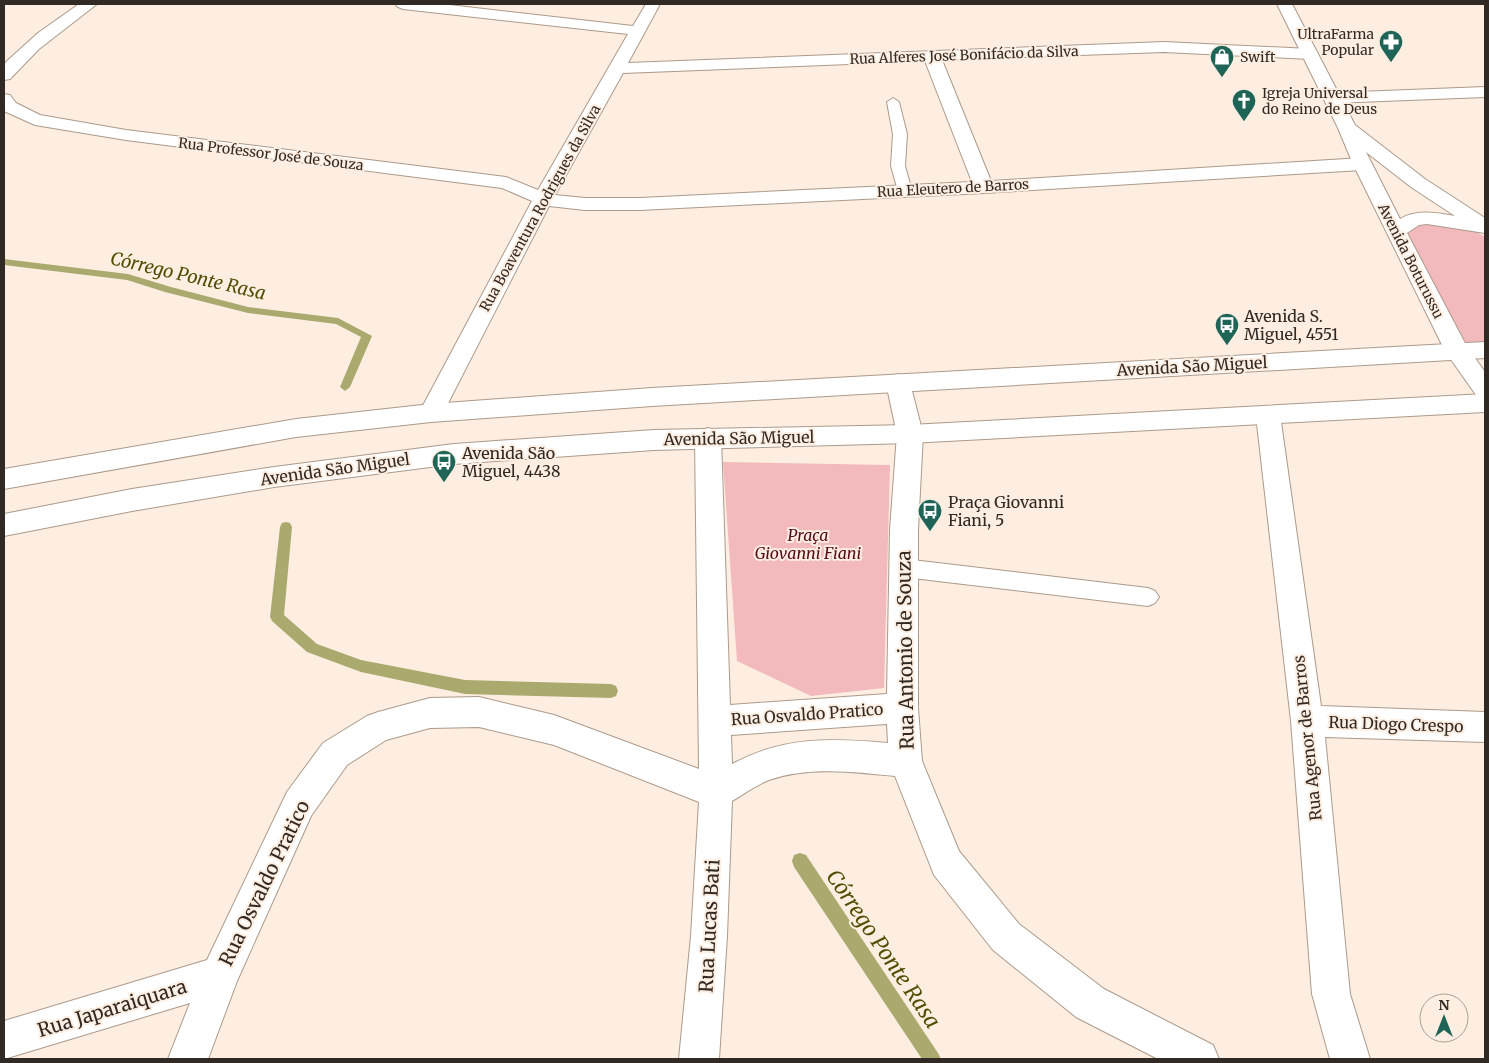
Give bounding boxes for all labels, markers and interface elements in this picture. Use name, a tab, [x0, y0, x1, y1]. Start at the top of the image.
place label: UltraFarma Popular	[1297, 25, 1374, 59]
pharmacy icon: UltraFarma Popular	[1378, 29, 1404, 63]
street label: Rua Alferes José Bonifácio da Silva	[849, 42, 1079, 68]
shop icon: Swift	[1209, 44, 1235, 78]
place label: Swift	[1240, 48, 1276, 66]
place label: Igreja Universal do Reino de Deus	[1262, 84, 1377, 118]
church icon: Igreja Universal do Reino de Deus	[1231, 88, 1257, 122]
street label: Rua Boaventura Rodrigues da Silva	[476, 101, 605, 315]
street label: Rua Professor José de Souza	[177, 134, 365, 174]
street label: Rua Eleutero de Barros	[877, 175, 1030, 201]
street label: Avenida Boturussu	[1374, 200, 1448, 322]
water label: Córrego Ponte Rasa	[108, 246, 268, 305]
place label: Avenida S. Miguel, 4551	[1243, 306, 1338, 344]
bus stop icon: Avenida S. Miguel, 4551	[1214, 312, 1240, 346]
street label: Avenida São Miguel	[1115, 352, 1268, 380]
street label: Avenida São Miguel	[662, 427, 815, 449]
place label: Avenida São Miguel, 4438	[461, 443, 561, 481]
street label: Avenida São Miguel	[258, 449, 411, 490]
bus stop icon: Avenida São Miguel, 4438	[431, 449, 457, 483]
place label: Praça Giovanni Fiani, 5	[948, 492, 1064, 530]
bus stop icon: Praça Giovanni Fiani, 5	[917, 498, 943, 532]
park label: Praça Giovanni Fiani	[755, 525, 861, 563]
street label: Rua Antonio de Souza	[891, 550, 919, 750]
street label: Rua Agenor de Barros	[1288, 654, 1326, 822]
street label: Rua Osvaldo Pratico	[730, 699, 884, 729]
street label: Rua Diogo Crespo	[1328, 712, 1464, 736]
street label: Rua Osvaldo Pratico	[213, 796, 315, 970]
street label: Rua Lucas Bati	[694, 859, 724, 993]
water label: Córrego Ponte Rasa	[820, 864, 947, 1033]
street label: Rua Japaraiquara	[35, 974, 189, 1042]
north arrow	[1419, 993, 1469, 1043]
text: N	[1438, 996, 1450, 1014]

